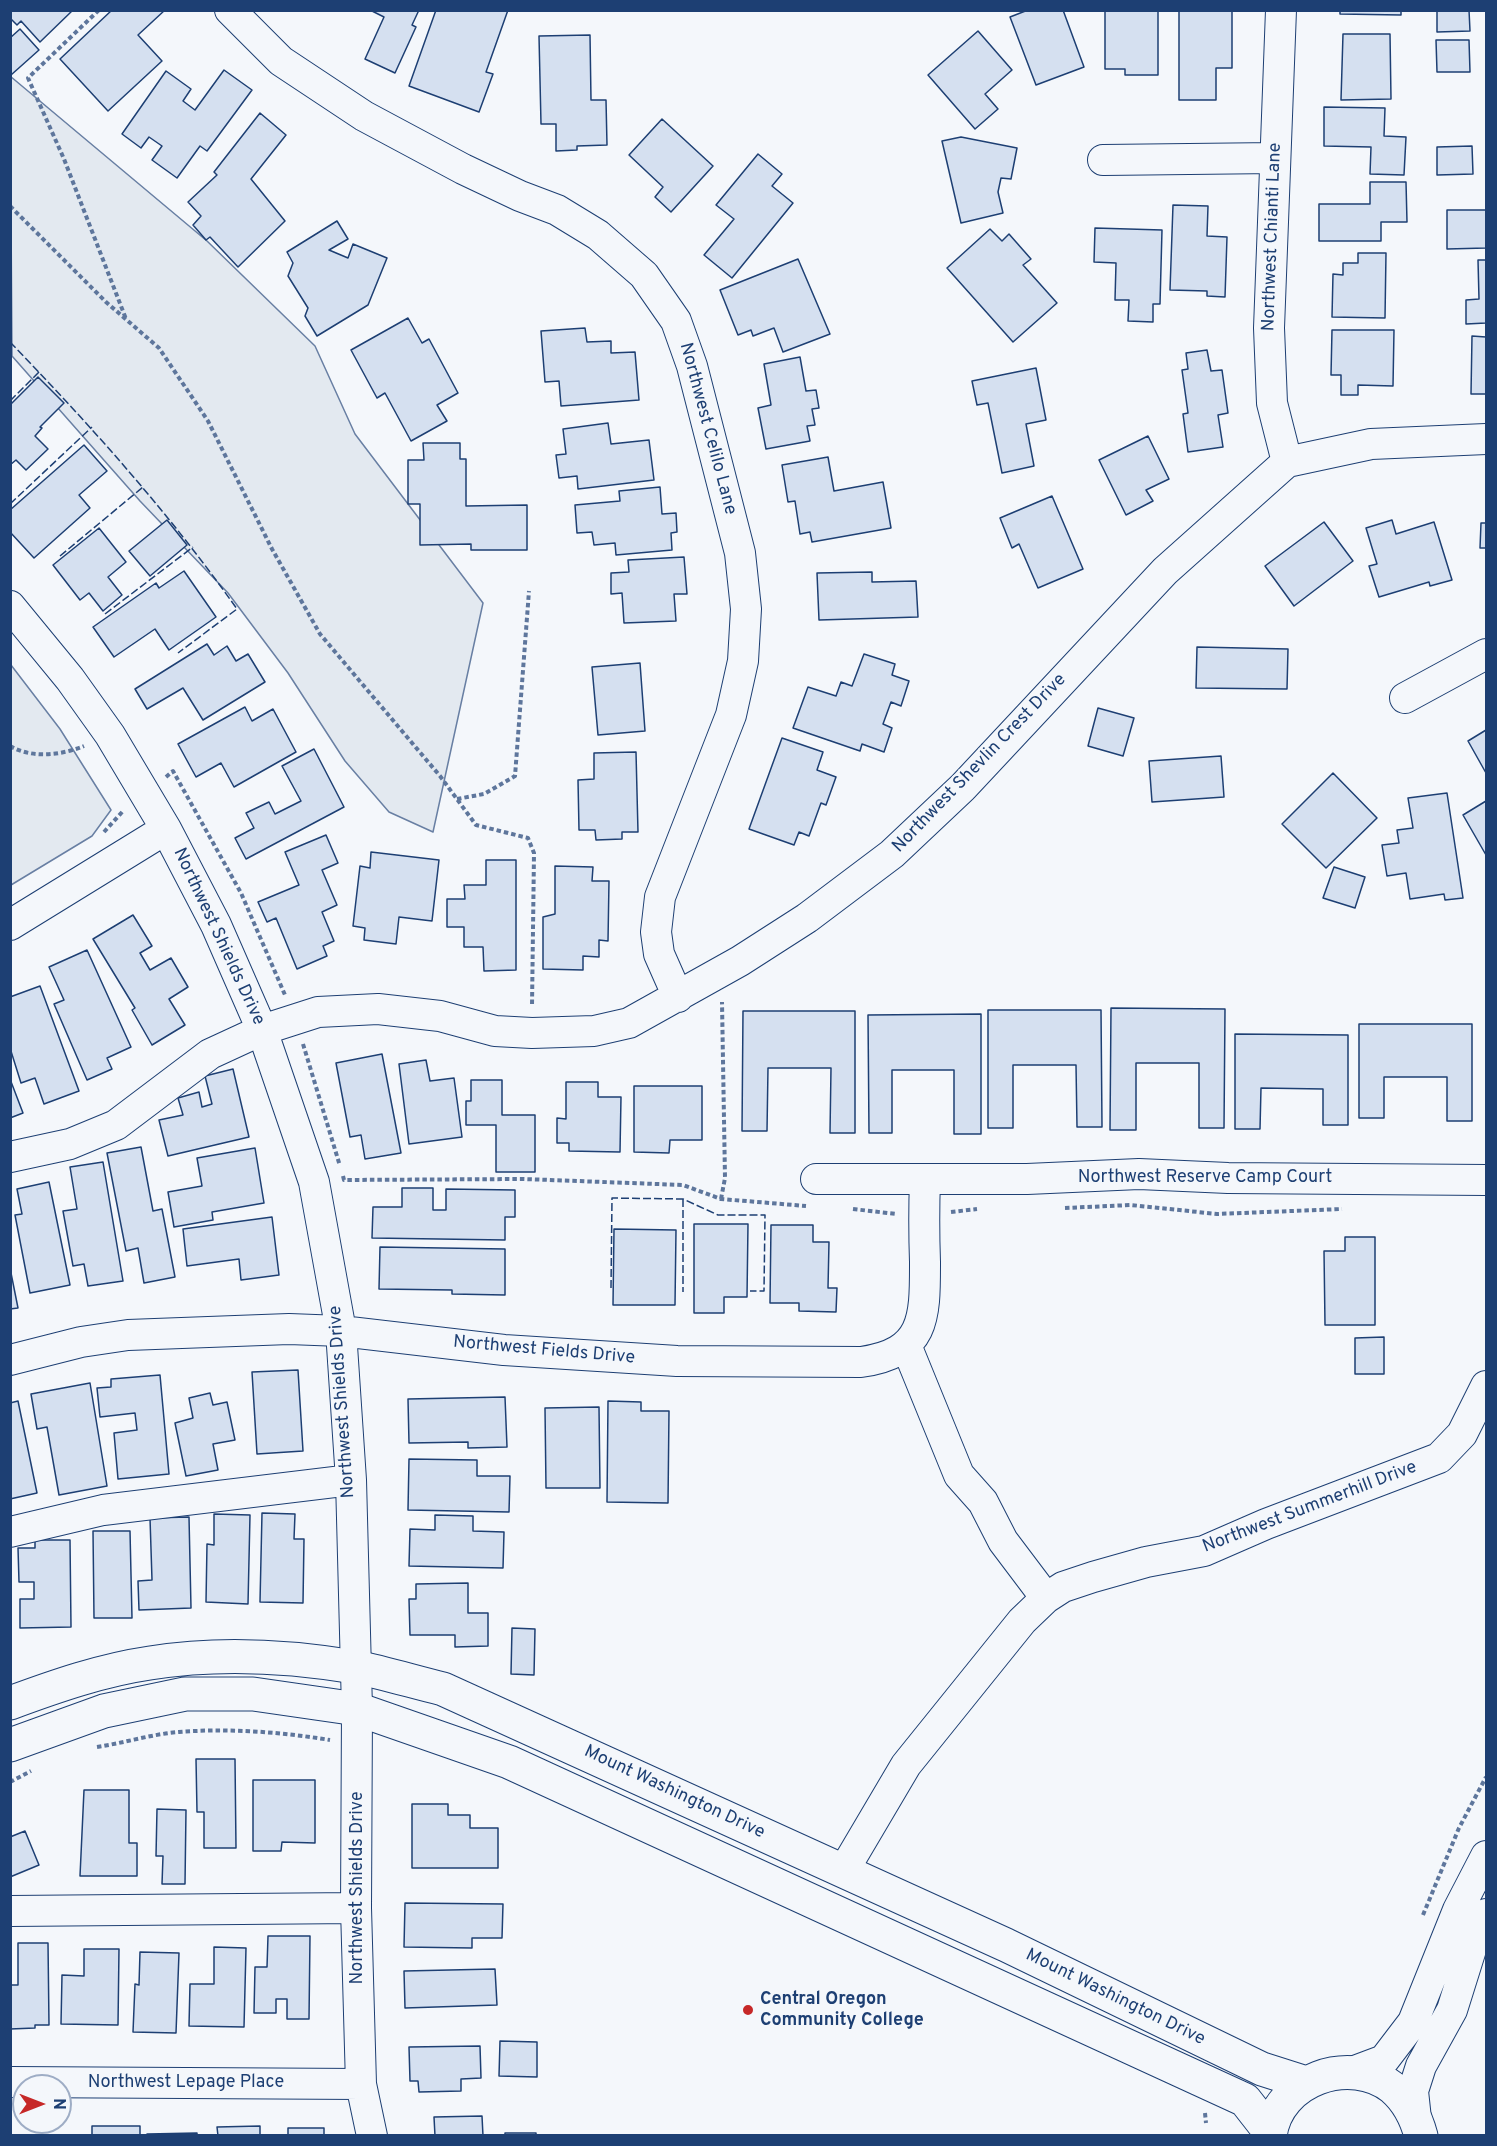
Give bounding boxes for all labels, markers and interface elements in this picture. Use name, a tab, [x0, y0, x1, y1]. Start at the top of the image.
street label: Northwest Chianti Lane	[1259, 142, 1287, 332]
street label: Northwest Celilo Lane	[674, 341, 740, 517]
street label: Northwest Shevlin Crest Drive	[889, 670, 1071, 858]
street label: Northwest Shields Drive	[167, 845, 269, 1029]
street label: Northwest Reserve Camp Court	[1078, 1167, 1332, 1189]
street label: Northwest Shields Drive	[325, 1305, 361, 1499]
street label: Northwest Fields Drive	[452, 1332, 636, 1370]
street label: Northwest Summerhill Drive	[1200, 1457, 1420, 1559]
street label: Mount Washington Drive	[580, 1742, 768, 1844]
street label: Northwest Shields Drive	[347, 1791, 369, 1985]
street label: Mount Washington Drive	[1022, 1945, 1208, 2051]
place label: Central Oregon Community College	[760, 1989, 924, 2032]
marker: Central Oregon Community College	[741, 2003, 755, 2017]
street label: Northwest Lepage Place	[88, 2072, 284, 2094]
north arrow	[12, 2074, 72, 2134]
text: N	[48, 2098, 68, 2110]

